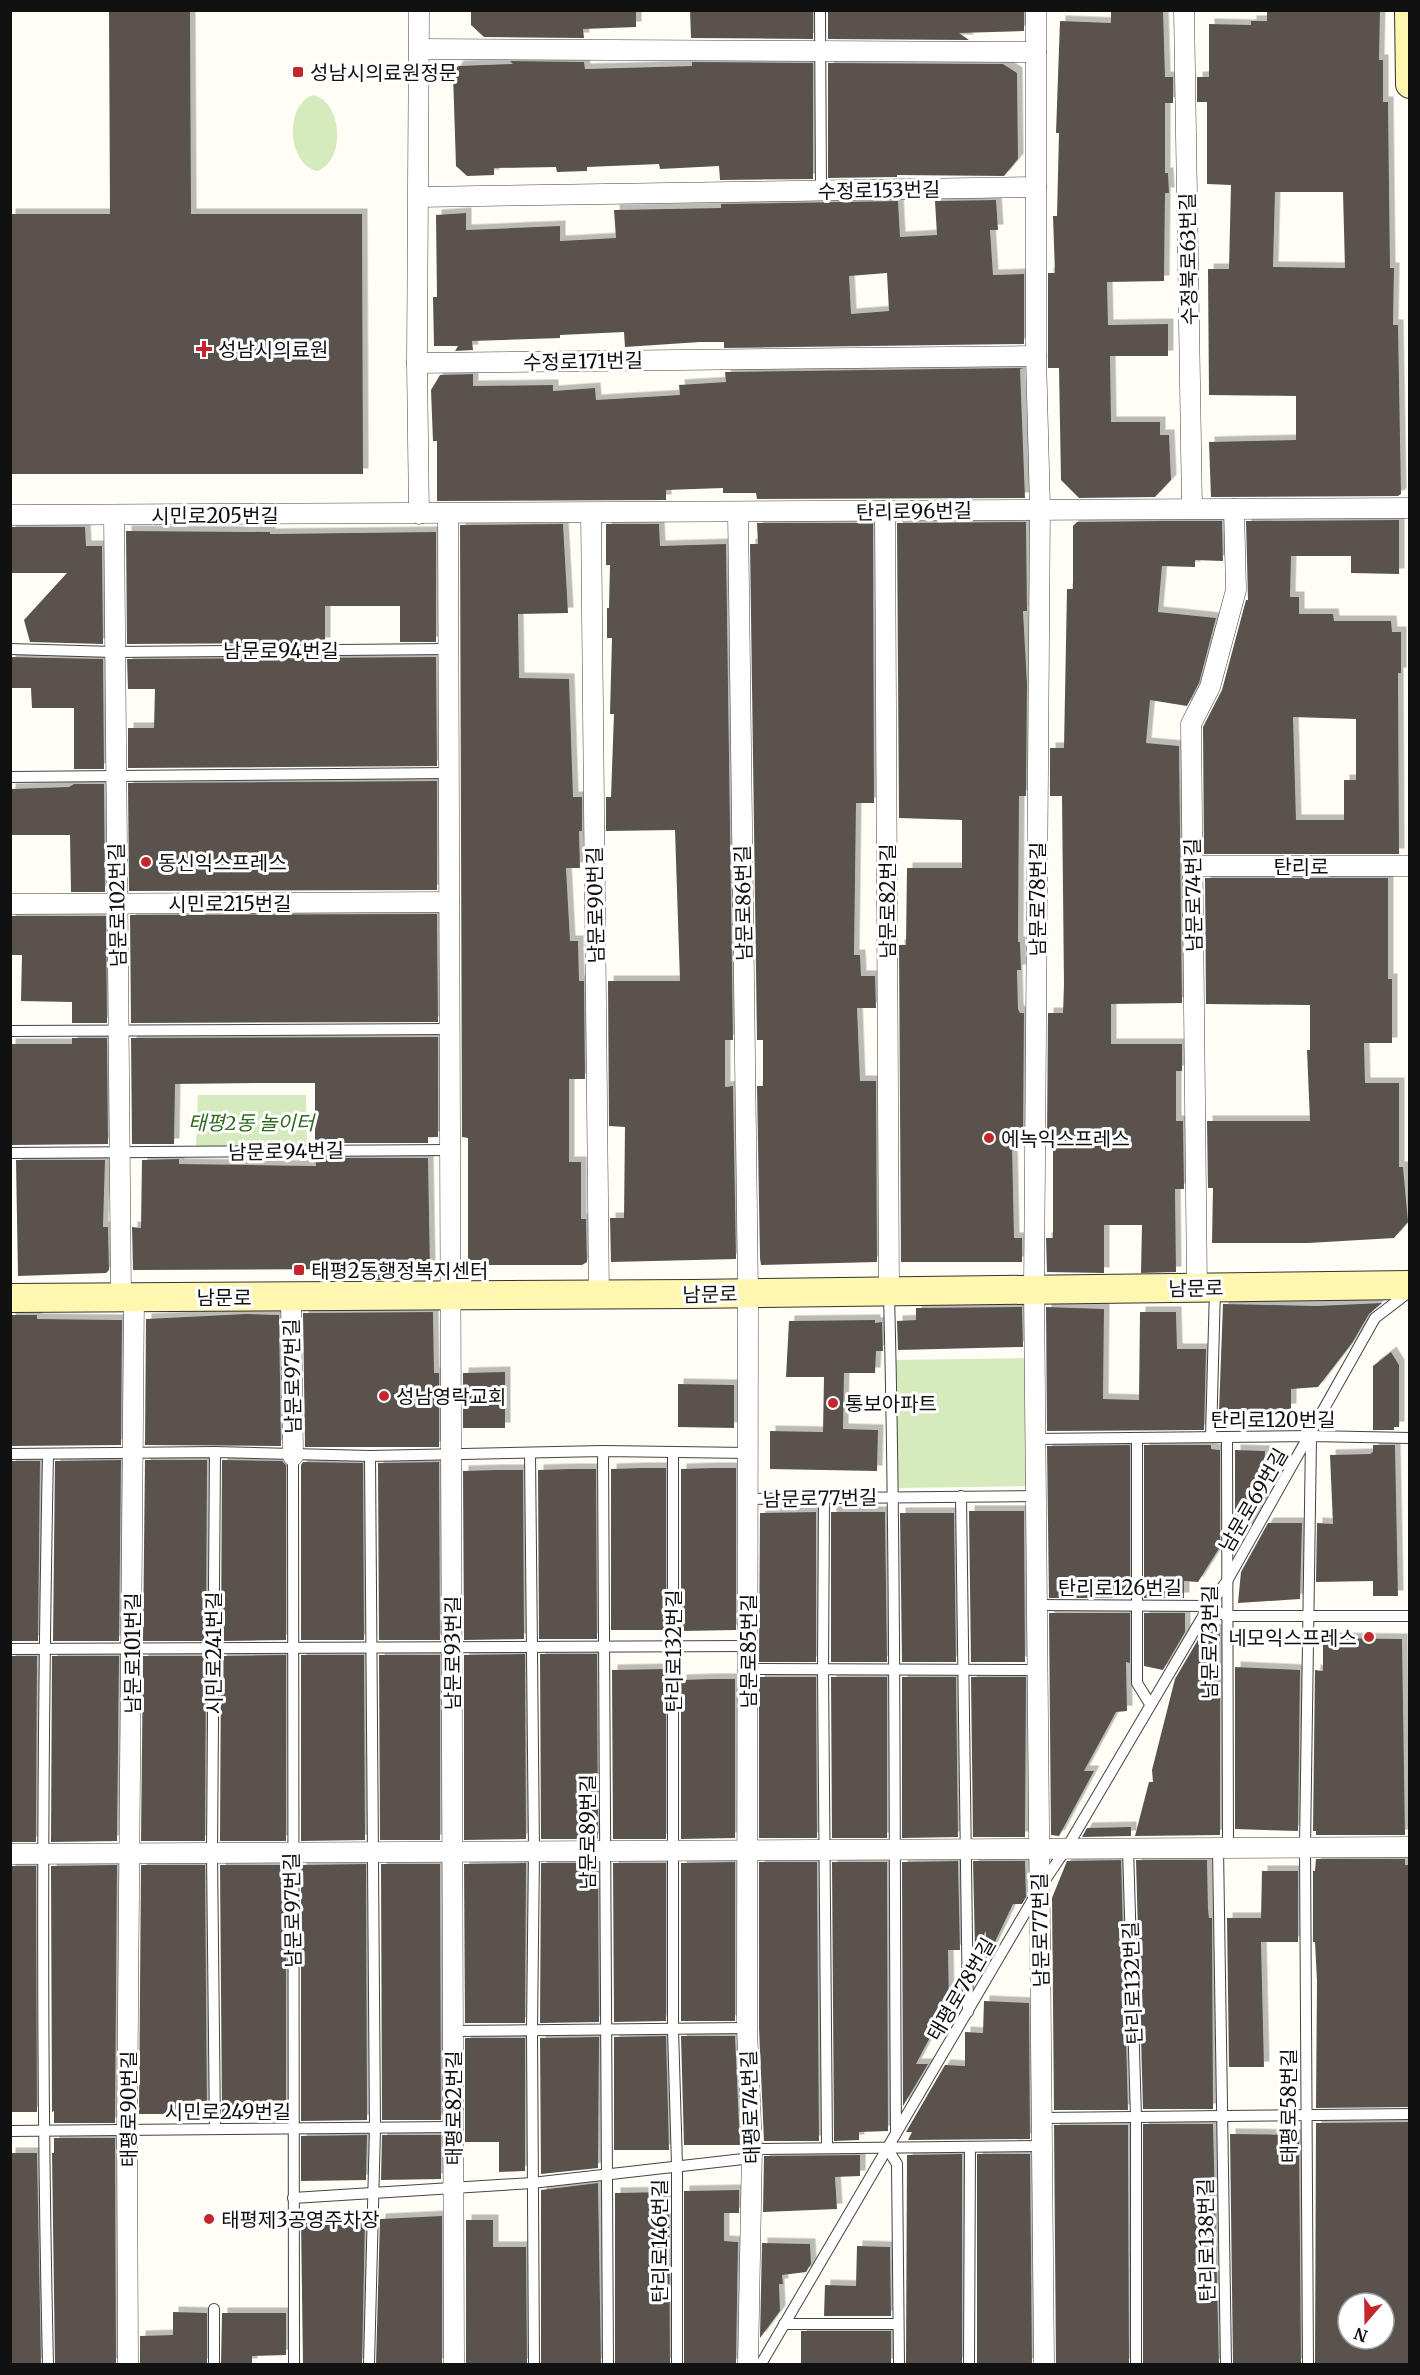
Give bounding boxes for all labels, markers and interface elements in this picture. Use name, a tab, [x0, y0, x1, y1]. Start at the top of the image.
place label: 성남시의료원정문	[310, 60, 457, 85]
marker: 성남시의료원정문	[291, 65, 305, 79]
street label: 수정로153번길	[817, 176, 941, 204]
street label: 수정북로63번길	[1174, 192, 1202, 326]
place label: 성남시의료원	[218, 337, 328, 362]
marker: 성남시의료원	[195, 340, 213, 358]
street label: 수정로171번길	[523, 347, 643, 375]
street label: 탄리로96번길	[856, 497, 972, 525]
street label: 시민로205번길	[151, 503, 279, 528]
street label: 남문로94번길	[223, 638, 339, 663]
street label: 남문로74번길	[1180, 838, 1206, 952]
street label: 남문로78번길	[1025, 842, 1050, 956]
street label: 남문로102번길	[103, 843, 131, 967]
street label: 남문로82번길	[875, 843, 900, 959]
street label: 남문로86번길	[729, 845, 757, 961]
street label: 남문로90번길	[581, 846, 609, 964]
place label: 동신익스프레스	[158, 850, 287, 875]
street label: 탄리로	[1273, 854, 1329, 879]
marker: 동신익스프레스	[139, 855, 153, 869]
street label: 시민로215번길	[168, 891, 292, 916]
park label: 태평2동 놀이터	[188, 1110, 317, 1135]
place label: 에녹익스프레스	[1001, 1126, 1130, 1151]
marker: 에녹익스프레스	[982, 1131, 996, 1145]
street label: 남문로94번길	[228, 1137, 344, 1165]
place label: 태평2동행정복지센터	[311, 1258, 489, 1283]
marker: 태평2동행정복지센터	[292, 1263, 306, 1277]
street label: 남문로	[1168, 1275, 1224, 1301]
street label: 남문로	[682, 1281, 738, 1307]
street label: 남문로	[196, 1285, 252, 1310]
street label: 남문로97번길	[278, 1318, 306, 1434]
place label: 성남영락교회	[396, 1384, 506, 1409]
marker: 성남영락교회	[377, 1389, 391, 1403]
place label: 통보아파트	[845, 1391, 937, 1416]
marker: 통보아파트	[826, 1396, 840, 1410]
street label: 탄리로120번길	[1210, 1407, 1336, 1432]
street label: 남문로69번길	[1213, 1444, 1293, 1556]
street label: 남문로77번길	[762, 1485, 878, 1511]
street label: 탄리로126번길	[1058, 1575, 1182, 1600]
street label: 남문로73번길	[1197, 1585, 1222, 1699]
street label: 탄리로132번길	[661, 1589, 686, 1713]
street label: 시민로241번길	[201, 1591, 226, 1715]
street label: 남문로101번길	[120, 1592, 145, 1714]
street label: 남문로85번길	[736, 1594, 761, 1708]
street label: 남문로93번길	[440, 1596, 465, 1710]
place label: 네모익스프레스	[1228, 1625, 1357, 1650]
marker: 네모익스프레스	[1362, 1630, 1376, 1644]
street label: 남문로89번길	[575, 1774, 600, 1890]
street label: 남문로97번길	[278, 1852, 306, 1968]
street label: 남문로77번길	[1027, 1872, 1053, 1988]
street label: 탄리로132번길	[1117, 1921, 1147, 2045]
street label: 태평로78번길	[921, 1933, 1001, 2045]
street label: 태평로58번길	[1276, 2048, 1301, 2164]
street label: 태평로90번길	[116, 2050, 141, 2168]
street label: 태평로82번길	[441, 2050, 466, 2166]
street label: 태평로74번길	[736, 2050, 764, 2164]
street label: 시민로249번길	[165, 2099, 291, 2124]
street label: 탄리로138번길	[1192, 2178, 1220, 2302]
street label: 탄리로146번길	[647, 2179, 672, 2303]
place label: 태평제3공영주차장	[221, 2207, 380, 2232]
marker: 태평제3공영주차장	[202, 2212, 216, 2226]
north arrow	[1336, 2291, 1396, 2351]
text: N	[1351, 2323, 1370, 2347]

